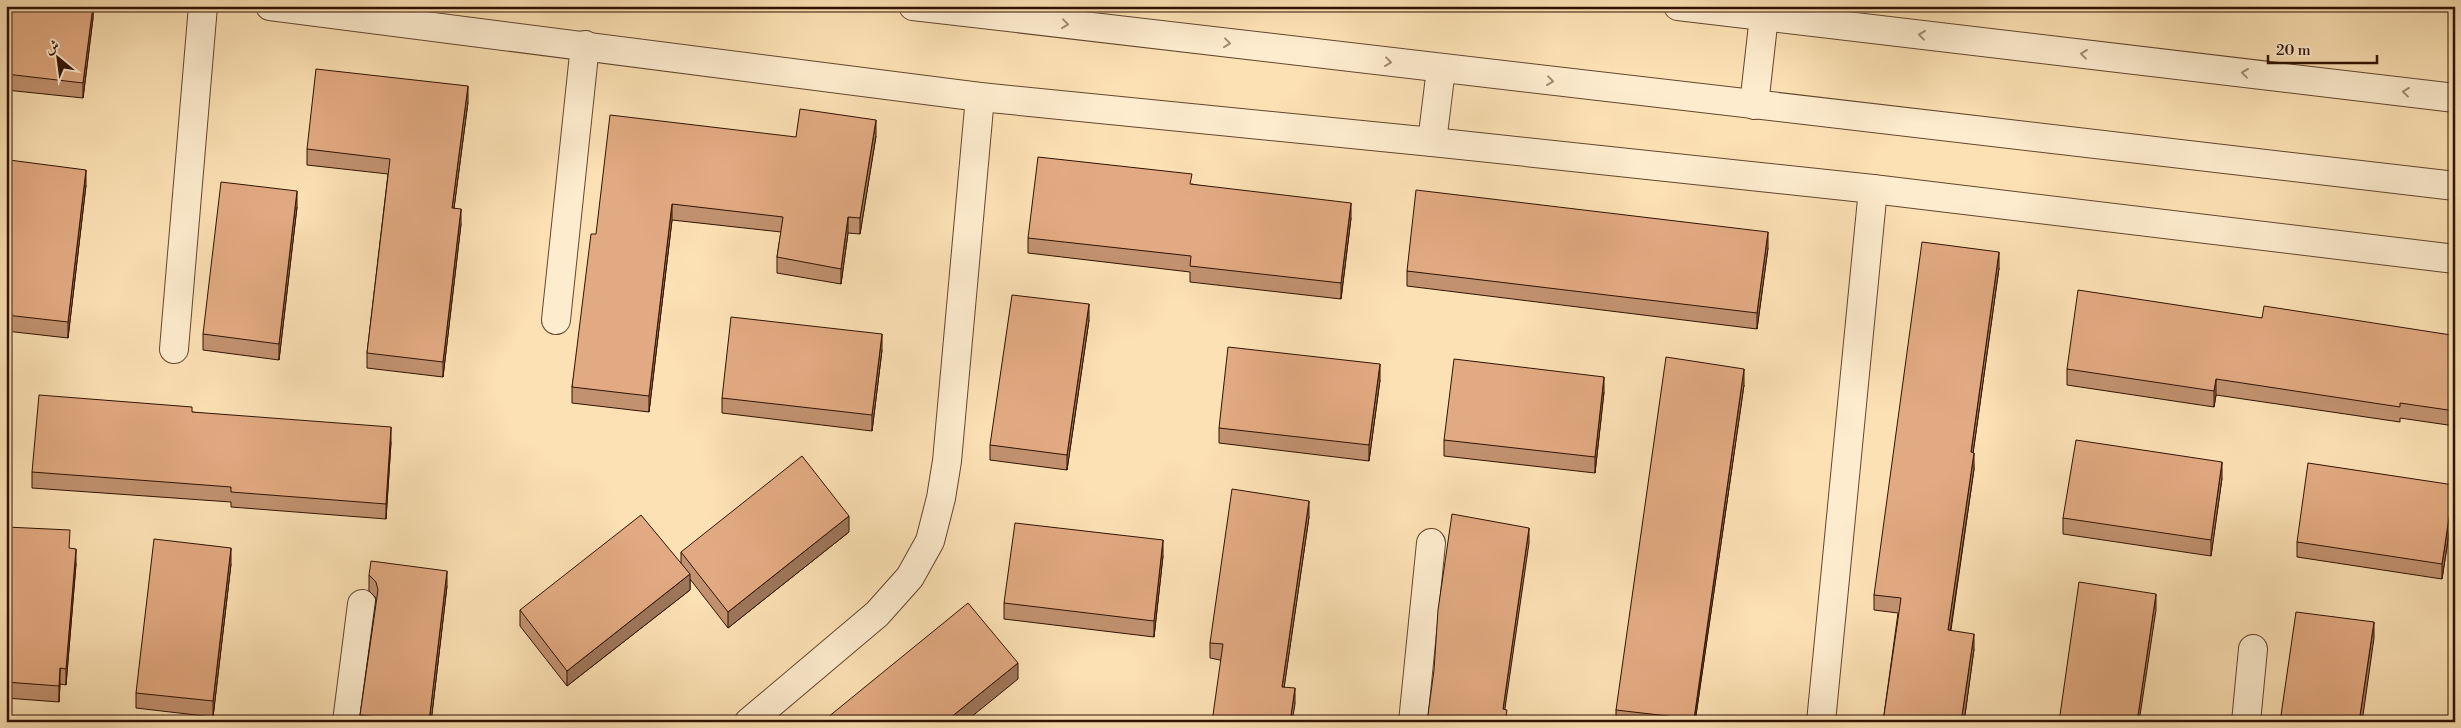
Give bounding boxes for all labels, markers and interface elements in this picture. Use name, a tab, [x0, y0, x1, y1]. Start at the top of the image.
one-way arrow	[1062, 18, 1070, 29]
one-way arrow	[1918, 30, 1926, 41]
north arrow	[32, 32, 82, 82]
scale bar	[2268, 32, 2377, 64]
text: ش	[42, 36, 63, 59]
one-way arrow	[1223, 37, 1231, 48]
text: 20 m	[2276, 41, 2311, 60]
one-way arrow	[2079, 49, 2087, 60]
one-way arrow	[1384, 56, 1392, 67]
one-way arrow	[2241, 68, 2249, 79]
one-way arrow	[1546, 75, 1554, 86]
one-way arrow	[2402, 87, 2410, 98]

